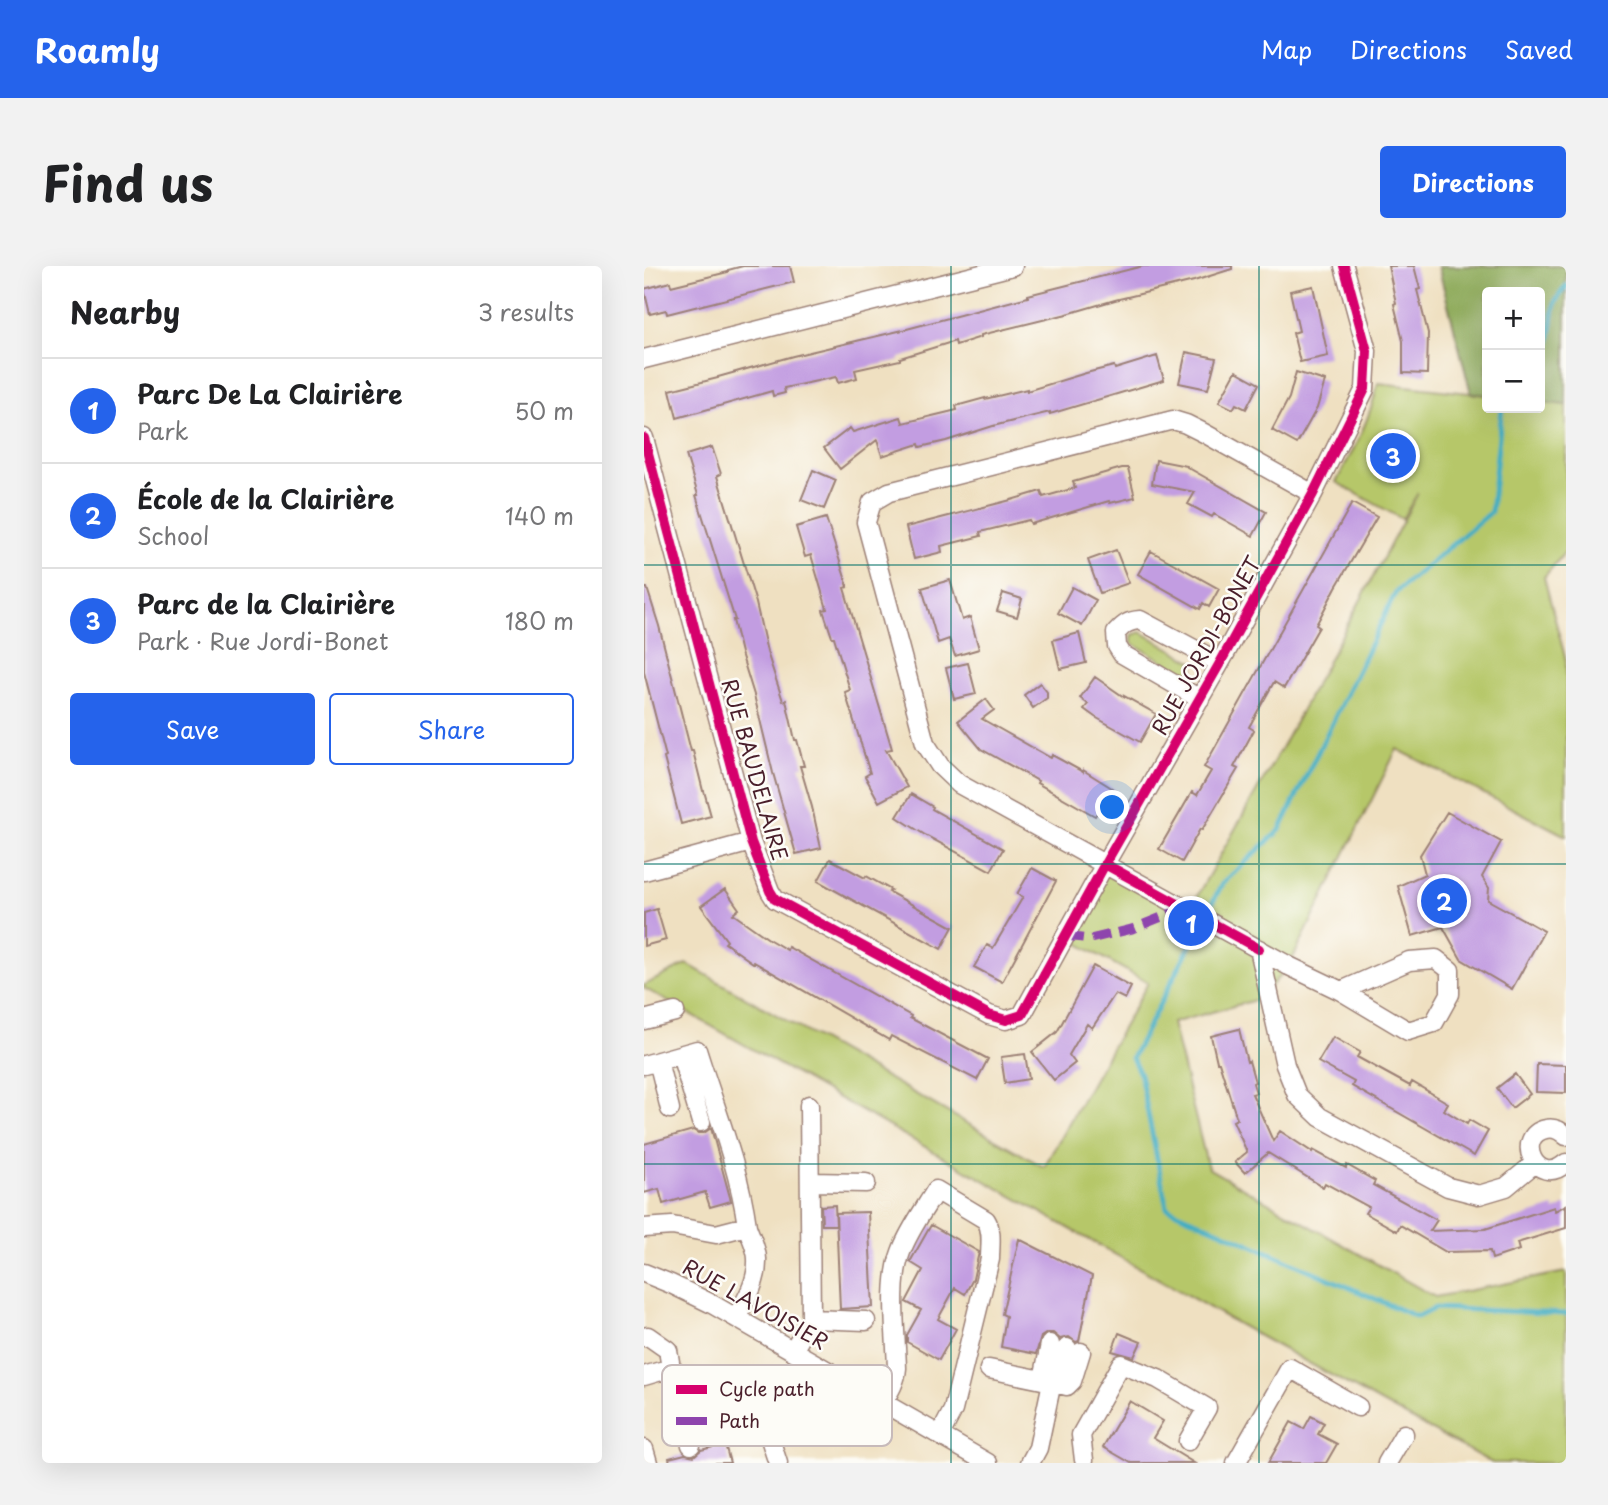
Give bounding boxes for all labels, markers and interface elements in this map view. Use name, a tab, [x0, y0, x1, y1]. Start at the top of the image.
text: Roamly	[35, 24, 160, 74]
text: Map	[1261, 31, 1312, 67]
text: Directions	[1350, 31, 1467, 67]
text: Saved	[1505, 31, 1573, 67]
text: Find us	[42, 145, 213, 219]
button: Directions	[1380, 146, 1566, 218]
map controls	[1482, 287, 1545, 413]
button: +	[1482, 287, 1545, 350]
text: Nearby	[70, 289, 180, 334]
text: 3 results	[478, 294, 574, 329]
button: −	[1482, 350, 1545, 413]
text: Parc De La Clairière	[137, 374, 403, 413]
text: 1	[88, 393, 99, 428]
text: 50 m	[514, 393, 574, 428]
text: Park	[137, 413, 188, 448]
pin: 3	[1370, 430, 1416, 482]
text: École de la Clairière	[137, 479, 394, 518]
text: 2	[85, 498, 101, 533]
text: 140 m	[505, 498, 574, 533]
text: School	[137, 518, 209, 553]
street label: RUE JORDI-BONET	[1143, 549, 1268, 741]
text: Parc de la Clairière	[137, 584, 395, 623]
text: 3	[85, 603, 101, 638]
text: 180 m	[505, 603, 574, 638]
text: Park · Rue Jordi-Bonet	[137, 623, 388, 658]
street label: RUE BAUDELAIRE	[715, 675, 797, 864]
button: Save	[70, 693, 315, 765]
button: Share	[329, 693, 574, 765]
your location	[1095, 790, 1129, 824]
pin: 2	[1421, 875, 1467, 927]
pin: 1	[1168, 897, 1214, 949]
street label: RUE LAVOISIER	[677, 1250, 835, 1357]
legend	[662, 1365, 892, 1446]
text: Cycle path	[719, 1374, 815, 1402]
text: Path	[719, 1406, 760, 1434]

